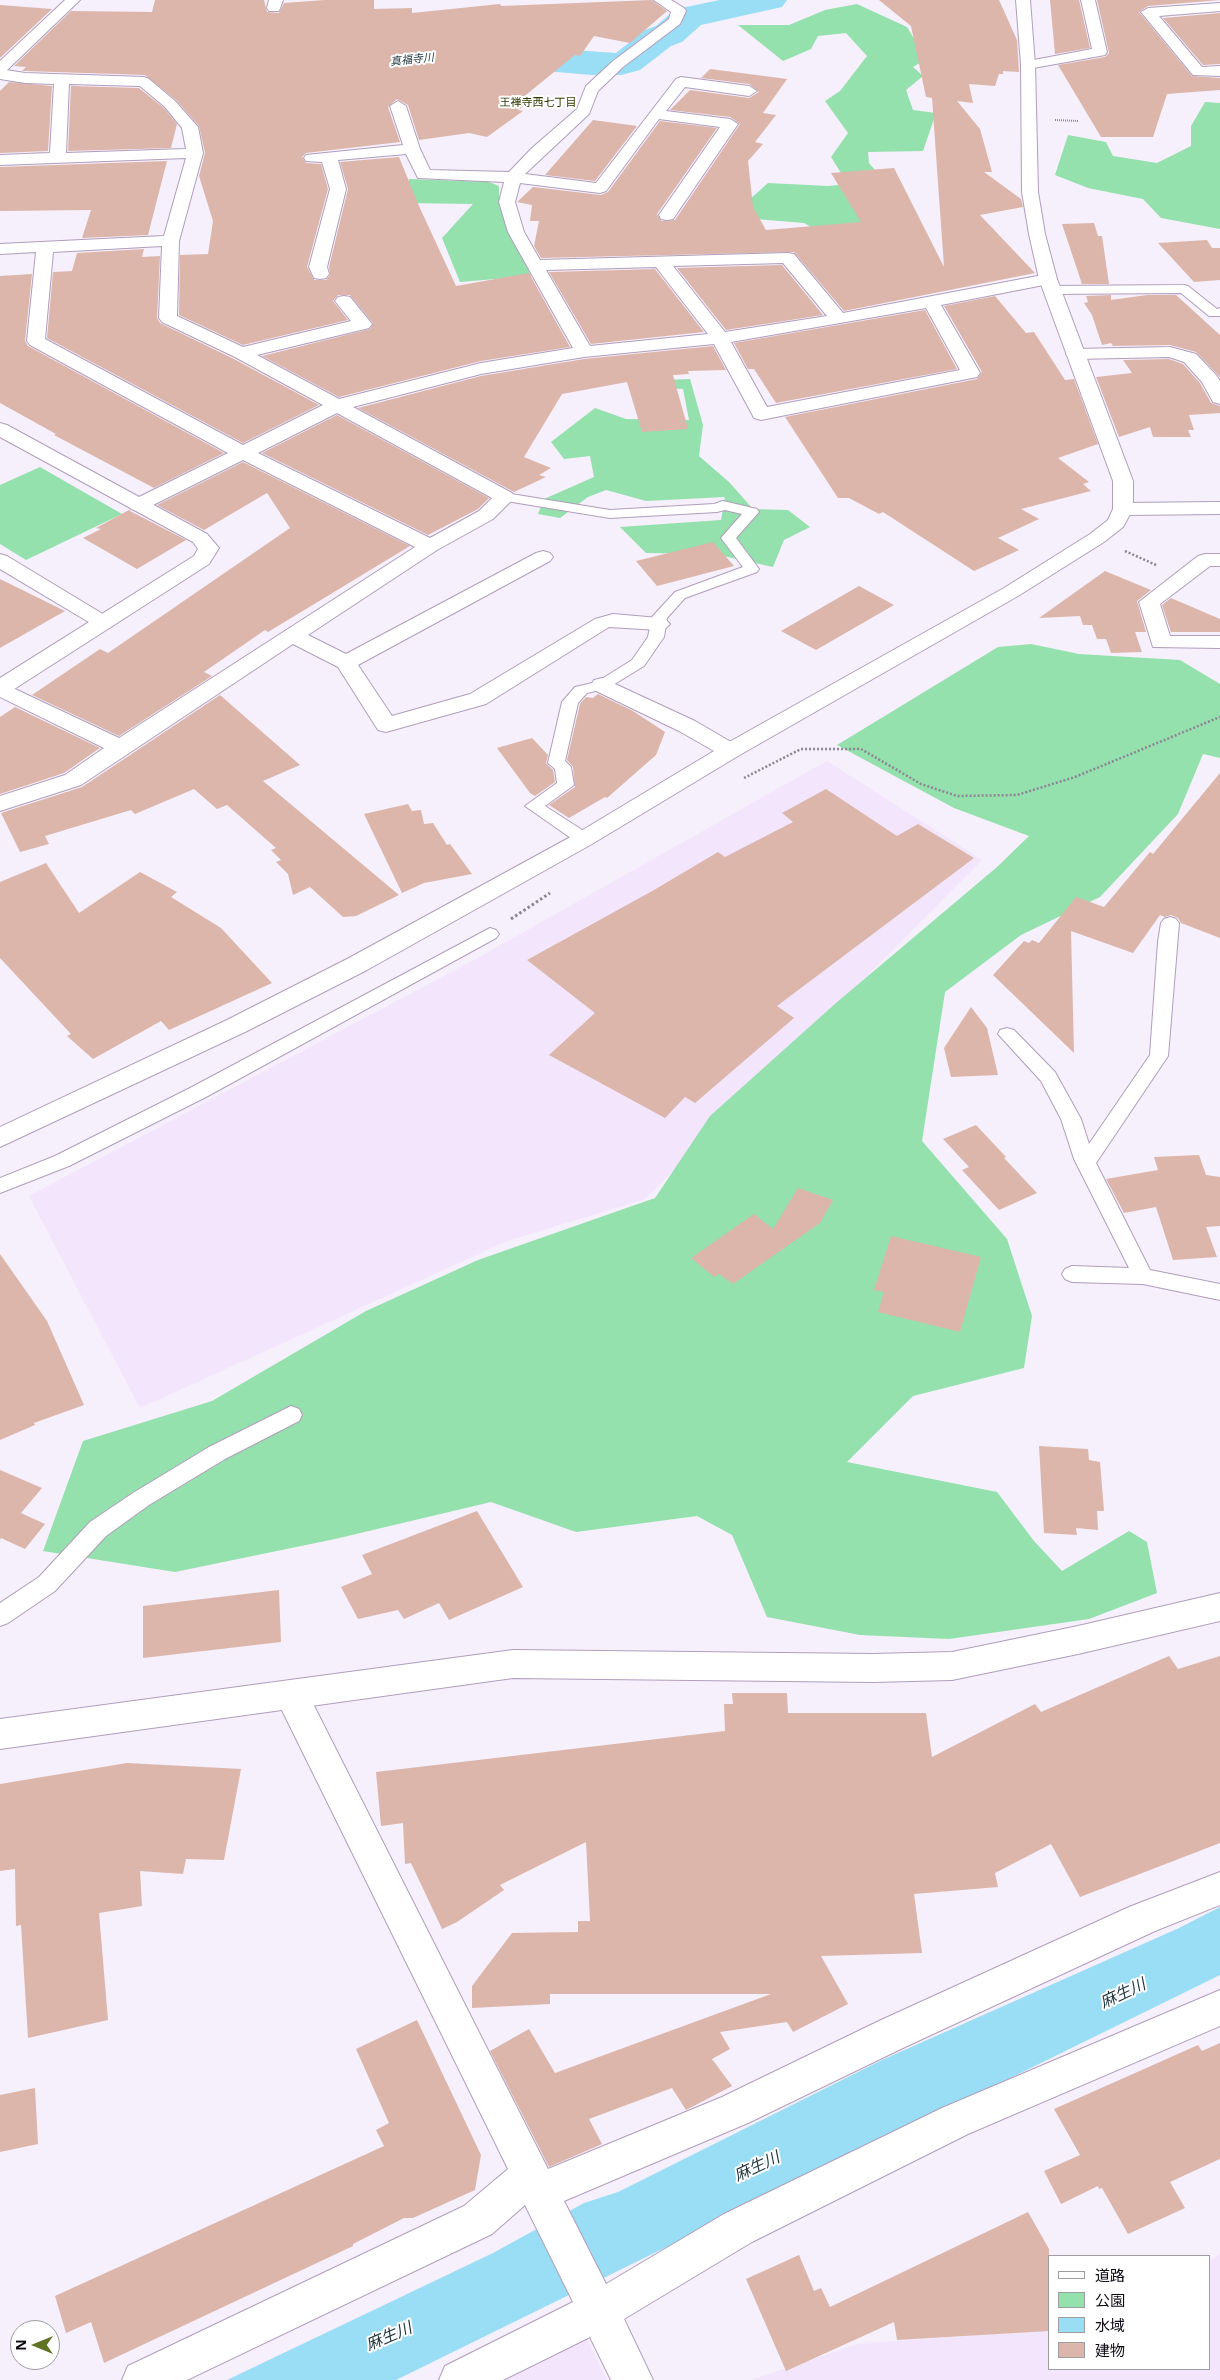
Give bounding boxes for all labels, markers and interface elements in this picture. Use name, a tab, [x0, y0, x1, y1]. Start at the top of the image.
water label: 真福寺川	[389, 51, 435, 69]
district label: 王禅寺西七丁目	[500, 96, 576, 110]
water label: 麻生川	[1097, 1975, 1149, 2013]
water label: 麻生川	[731, 2148, 783, 2186]
legend	[1048, 2255, 1210, 2370]
text: 道路	[1095, 2265, 1125, 2285]
text: 公園	[1095, 2290, 1125, 2310]
text: 水域	[1095, 2315, 1125, 2335]
water label: 麻生川	[363, 2319, 415, 2355]
north arrow	[10, 2320, 60, 2370]
text: N	[11, 2339, 30, 2351]
text: 建物	[1095, 2340, 1125, 2360]

